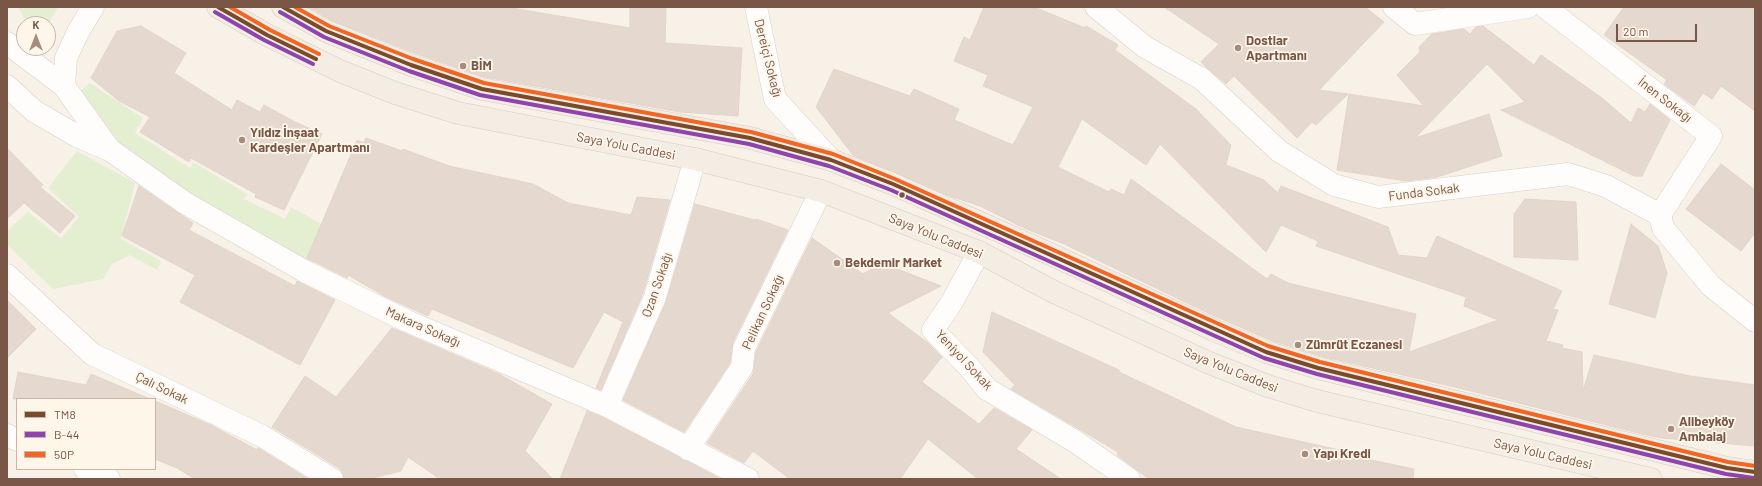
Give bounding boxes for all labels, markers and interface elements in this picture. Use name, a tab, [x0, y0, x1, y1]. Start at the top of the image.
north arrow	[16, 16, 56, 56]
scale bar	[1618, 16, 1699, 42]
street label: Dereiçi Sokağı	[751, 17, 785, 99]
text: K	[33, 18, 39, 31]
text: 20 m	[1623, 24, 1649, 38]
place label: Dostlar Apartmanı	[1246, 33, 1307, 64]
marker: Dostlar Apartmanı	[1233, 43, 1243, 53]
place label: BİM	[471, 58, 492, 74]
marker: BİM	[458, 61, 468, 71]
street label: İnen Sokağı	[1635, 74, 1695, 126]
place label: Yıldız İnşaat Kardeşler Apartmanı	[250, 125, 369, 156]
street label: Saya Yolu Caddesi	[575, 129, 677, 163]
marker: Yıldız İnşaat Kardeşler Apartmanı	[237, 135, 247, 145]
street label: Funda Sokak	[1387, 180, 1461, 204]
unlabelled marker	[897, 190, 907, 200]
street label: Saya Yolu Caddesi	[887, 210, 985, 262]
street label: Ozan Sokağı	[639, 251, 675, 319]
place label: Bekdemir Market	[845, 255, 942, 271]
marker: Bekdemir Market	[832, 258, 842, 268]
street label: Pelikan Sokağı	[739, 272, 787, 352]
street label: Makara Sokağı	[383, 304, 463, 350]
street label: Yeniyol Sokak	[932, 327, 996, 393]
place label: Zümrüt Eczanesi	[1306, 337, 1402, 353]
marker: Zümrüt Eczanesi	[1293, 340, 1303, 350]
street label: Saya Yolu Caddesi	[1182, 344, 1280, 396]
street label: Çalı Sokak	[133, 368, 191, 408]
legend	[16, 398, 156, 470]
text: TM8	[54, 407, 76, 421]
place label: Alibeyköy Ambalaj	[1679, 414, 1734, 445]
marker: Alibeyköy Ambalaj	[1666, 424, 1676, 434]
text: B-44	[54, 427, 79, 441]
street label: Saya Yolu Caddesi	[1492, 435, 1594, 473]
place label: Yapı Kredi	[1313, 446, 1371, 462]
text: 50P	[54, 447, 74, 461]
marker: Yapı Kredi	[1300, 449, 1310, 459]

